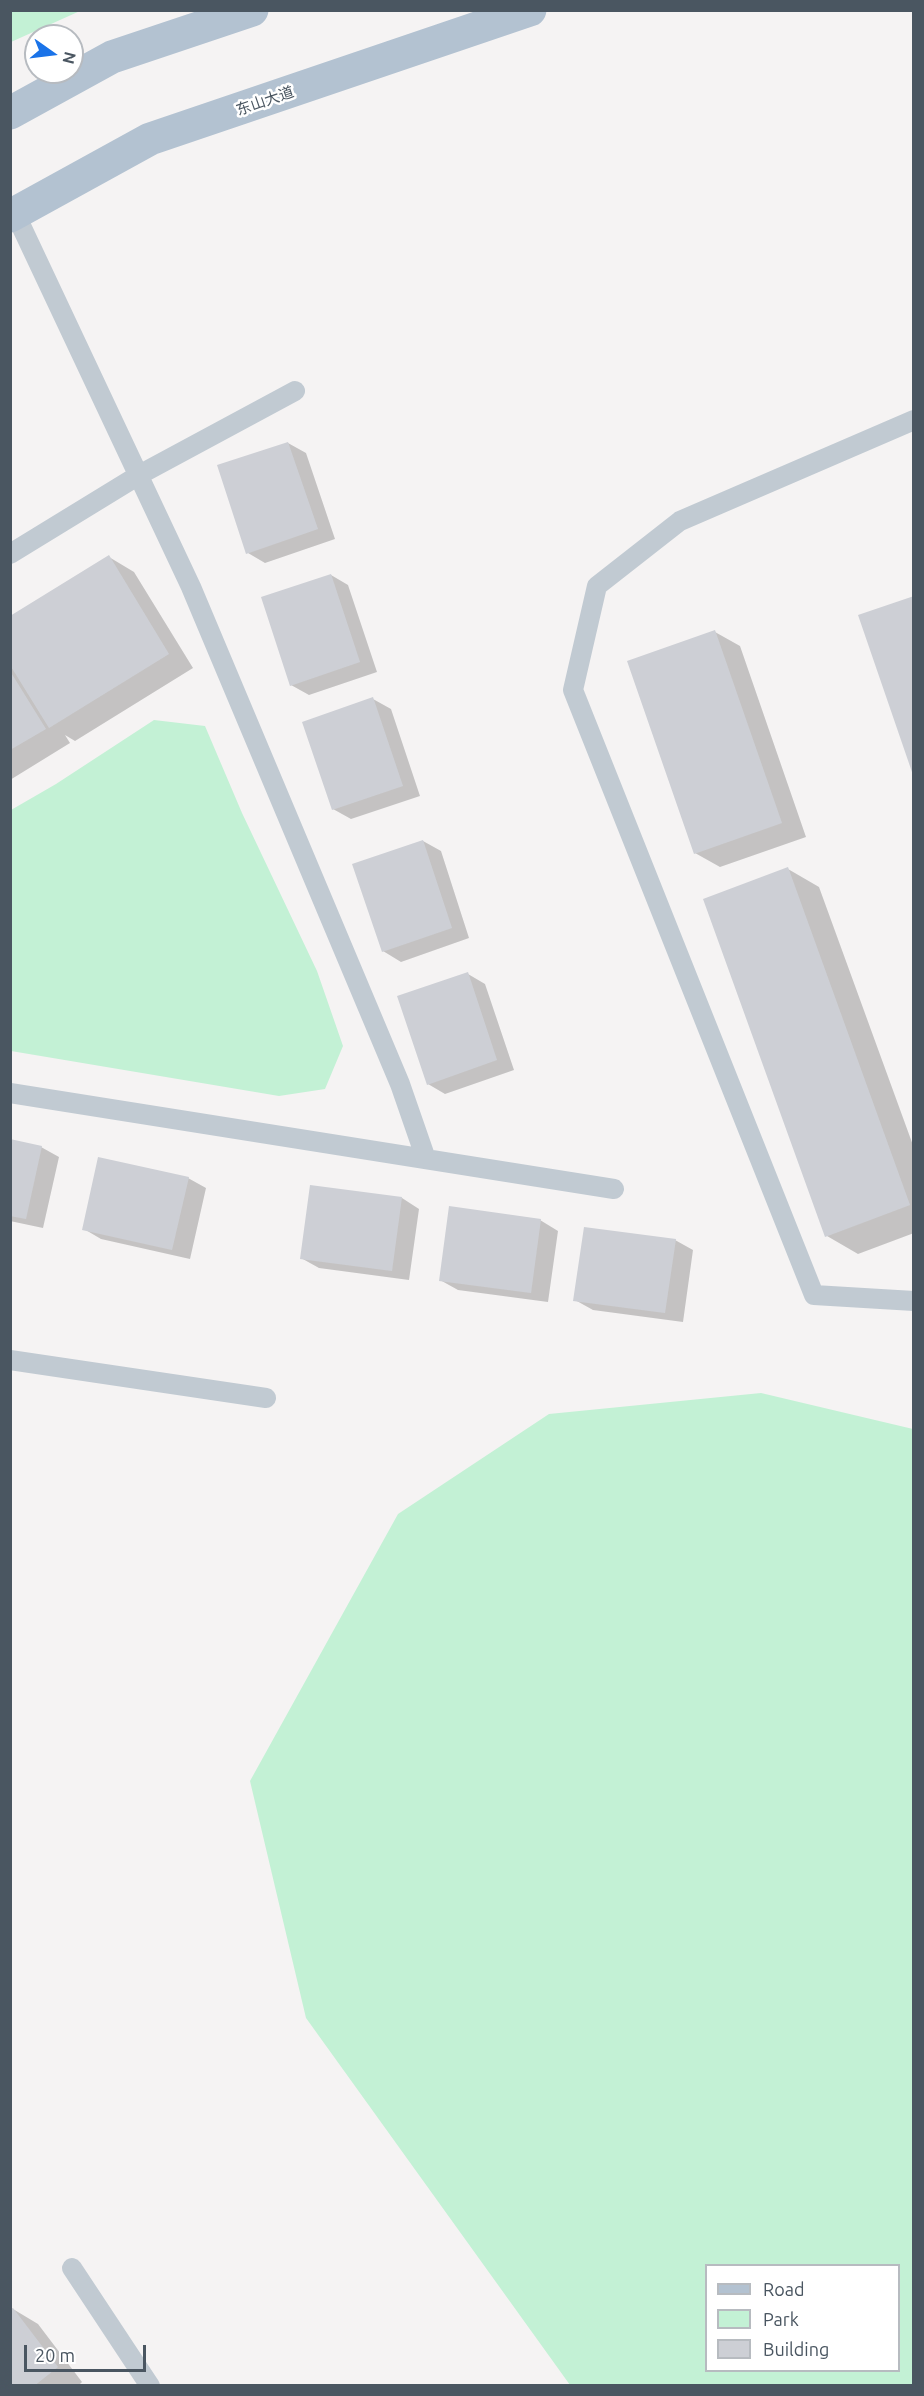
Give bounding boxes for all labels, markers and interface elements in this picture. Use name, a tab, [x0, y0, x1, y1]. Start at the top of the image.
north arrow	[24, 24, 84, 84]
text: N	[59, 50, 80, 66]
street label: 东山大道	[234, 83, 296, 119]
legend	[705, 2264, 900, 2372]
text: Road	[763, 2279, 805, 2299]
text: Park	[763, 2309, 799, 2329]
scale bar	[27, 2333, 148, 2371]
text: Building	[763, 2339, 829, 2359]
text: 20 m	[35, 2345, 75, 2365]

